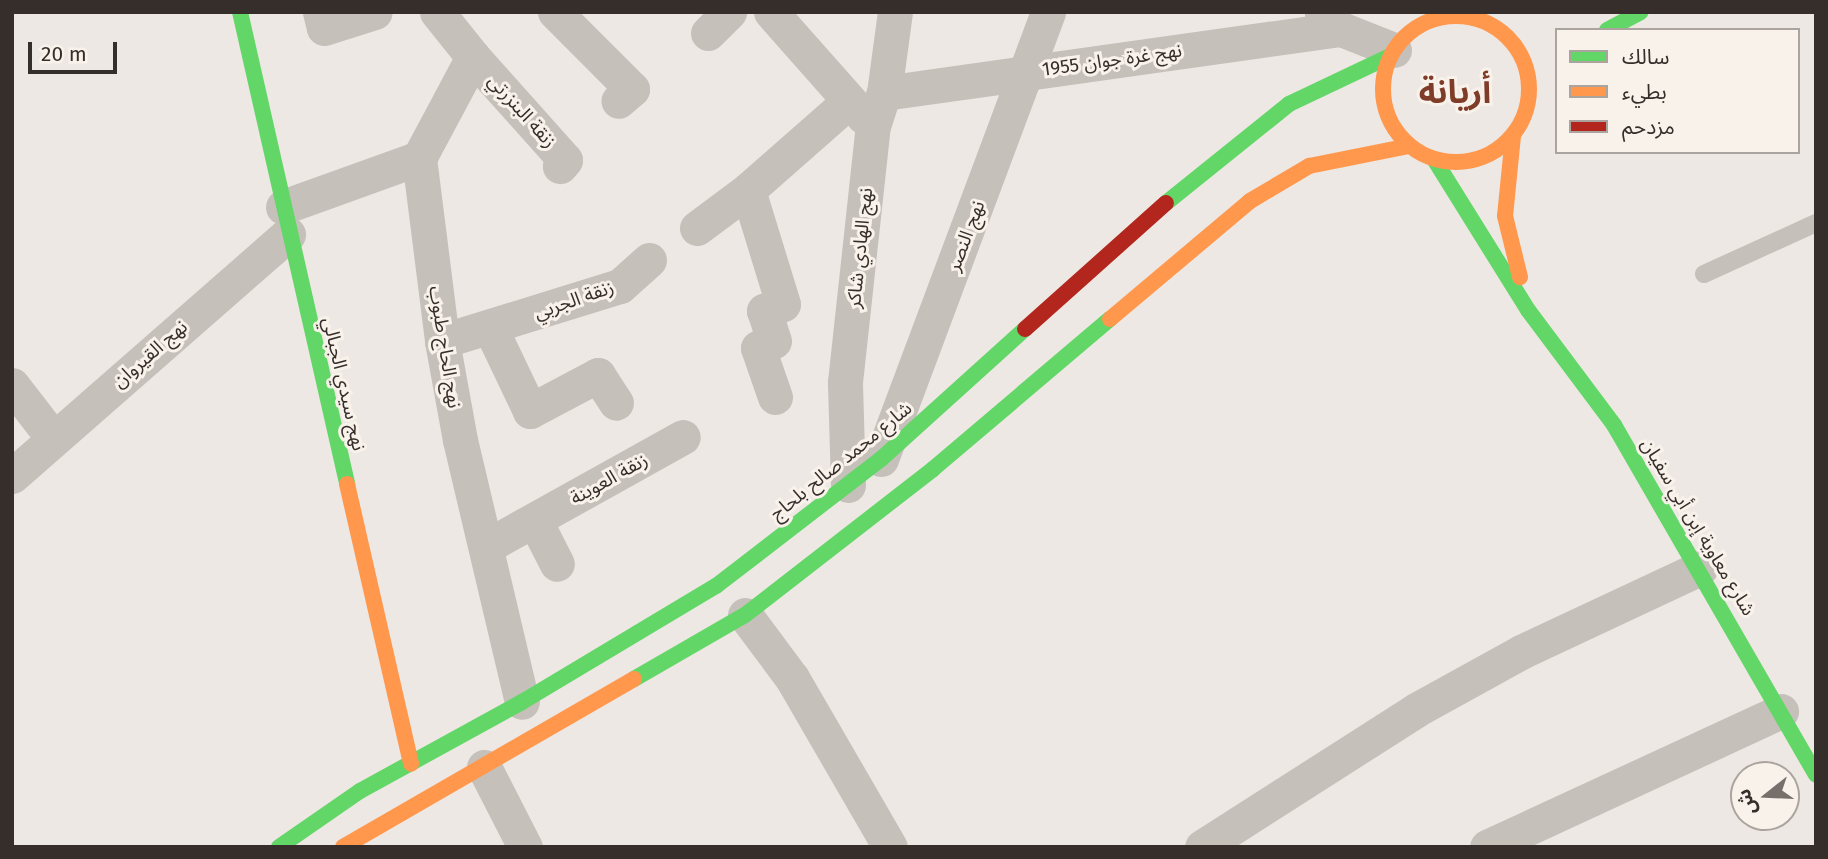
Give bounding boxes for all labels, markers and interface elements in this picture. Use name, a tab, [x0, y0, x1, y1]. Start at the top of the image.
scale bar	[32, 28, 121, 72]
legend	[1555, 28, 1800, 154]
street label: 1955 نهج غرة جوان	[1041, 39, 1183, 81]
text: 20 m	[41, 41, 87, 67]
text: سالك	[1622, 44, 1669, 70]
street label: زنقة البنزرتي	[483, 69, 561, 153]
district label: أريانة	[1419, 73, 1491, 113]
text: بطيء	[1622, 79, 1667, 105]
text: مزدحم	[1622, 114, 1675, 140]
street label: نهج الهادي شاكر	[842, 187, 878, 309]
street label: نهج النصر	[942, 198, 990, 274]
street label: زنقة الجربي	[531, 276, 617, 324]
street label: نهج الحاج طبوب	[424, 284, 466, 410]
street label: نهج القيروان	[108, 315, 192, 393]
street label: نهج سيدي الجبالي	[318, 315, 370, 453]
street label: شارع محمد صالح بلحاج	[765, 397, 917, 525]
street label: شارع معاوية إبن أبي سفيان	[1636, 434, 1760, 620]
street label: زنقة العوينة	[566, 448, 652, 510]
north arrow	[1730, 761, 1800, 831]
text: ش	[1731, 786, 1761, 818]

